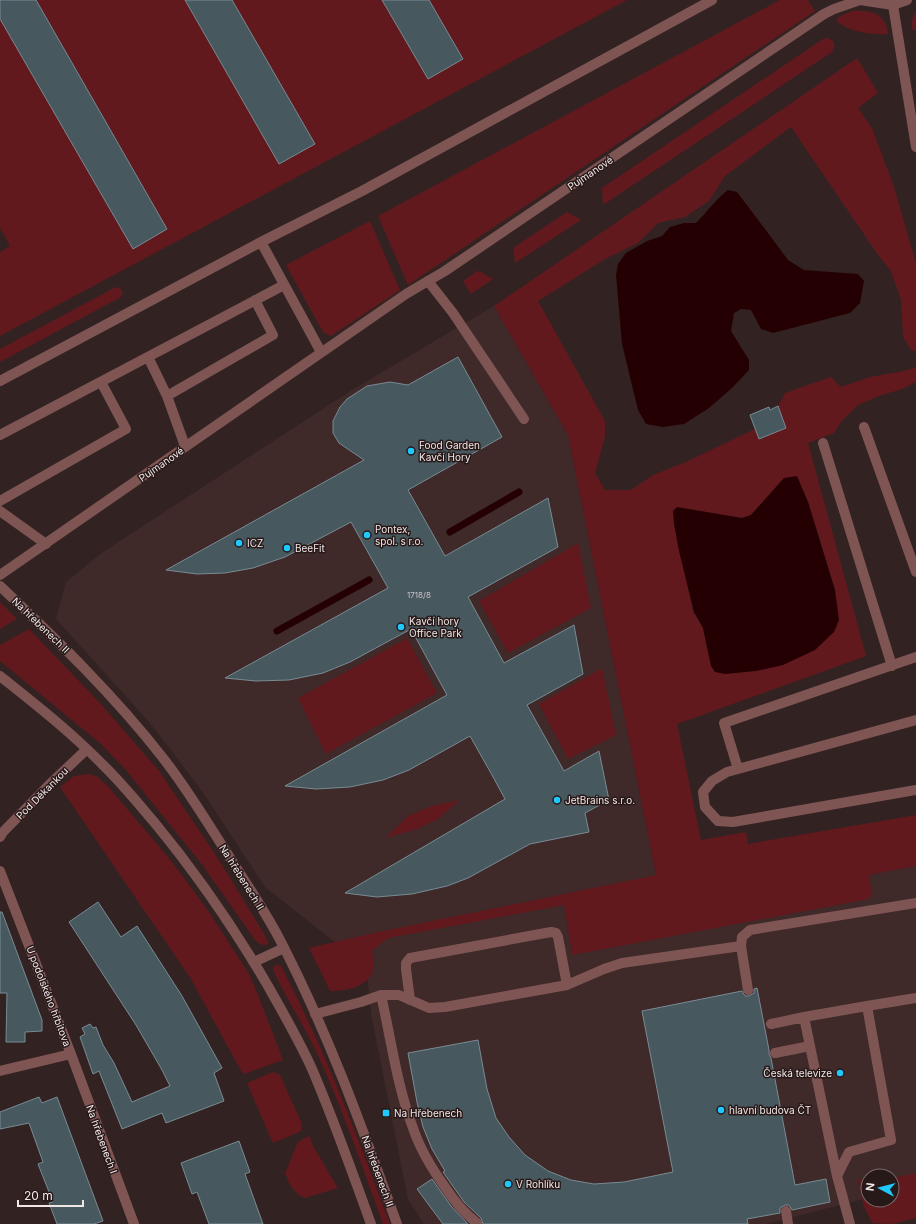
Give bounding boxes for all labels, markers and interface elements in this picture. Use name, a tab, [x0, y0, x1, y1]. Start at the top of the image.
street label: Pujmanové	[565, 153, 615, 193]
place label: Food Garden Kavčí Hory	[419, 439, 480, 463]
street label: Pujmanové	[136, 444, 186, 484]
marker: Food Garden Kavčí Hory	[406, 446, 416, 456]
place label: Pontex, spol. s r.o.	[375, 523, 424, 547]
marker: Pontex, spol. s r.o.	[362, 530, 372, 540]
place label: ICZ	[247, 537, 263, 549]
marker: ICZ	[234, 538, 244, 548]
place label: BeeFit	[295, 542, 326, 554]
marker: BeeFit	[282, 543, 292, 553]
house number: 1718/8	[407, 590, 431, 600]
street label: Na hřebenech Ⅱ	[10, 595, 72, 655]
place label: Kavčí hory Office Park	[409, 615, 462, 639]
marker: Kavčí hory Office Park	[396, 622, 406, 632]
street label: Pod Děkankou	[14, 764, 71, 821]
place label: JetBrains s.r.o.	[565, 794, 635, 806]
marker: JetBrains s.r.o.	[552, 795, 562, 805]
street label: Na hřebenech Ⅱ	[217, 842, 267, 912]
street label: U podolského hřbitova	[24, 944, 74, 1048]
place label: Česká televize	[763, 1067, 832, 1079]
marker: Česká televize	[835, 1068, 845, 1078]
street label: Na hřebenech Ⅰ	[84, 1103, 120, 1175]
place label: hlavní budova ČT	[729, 1104, 811, 1116]
marker: hlavní budova ČT	[716, 1105, 726, 1115]
place label: Na Hřebenech	[394, 1107, 462, 1119]
marker: Na Hřebenech	[381, 1108, 391, 1118]
street label: Na hřebenech Ⅱ	[360, 1134, 396, 1208]
north arrow	[860, 1168, 900, 1208]
place label: V Rohlíku	[516, 1178, 560, 1190]
marker: V Rohlíku	[503, 1179, 513, 1189]
scale bar	[18, 1182, 83, 1208]
text: N	[863, 1182, 878, 1192]
text: 20 m	[24, 1188, 53, 1203]

